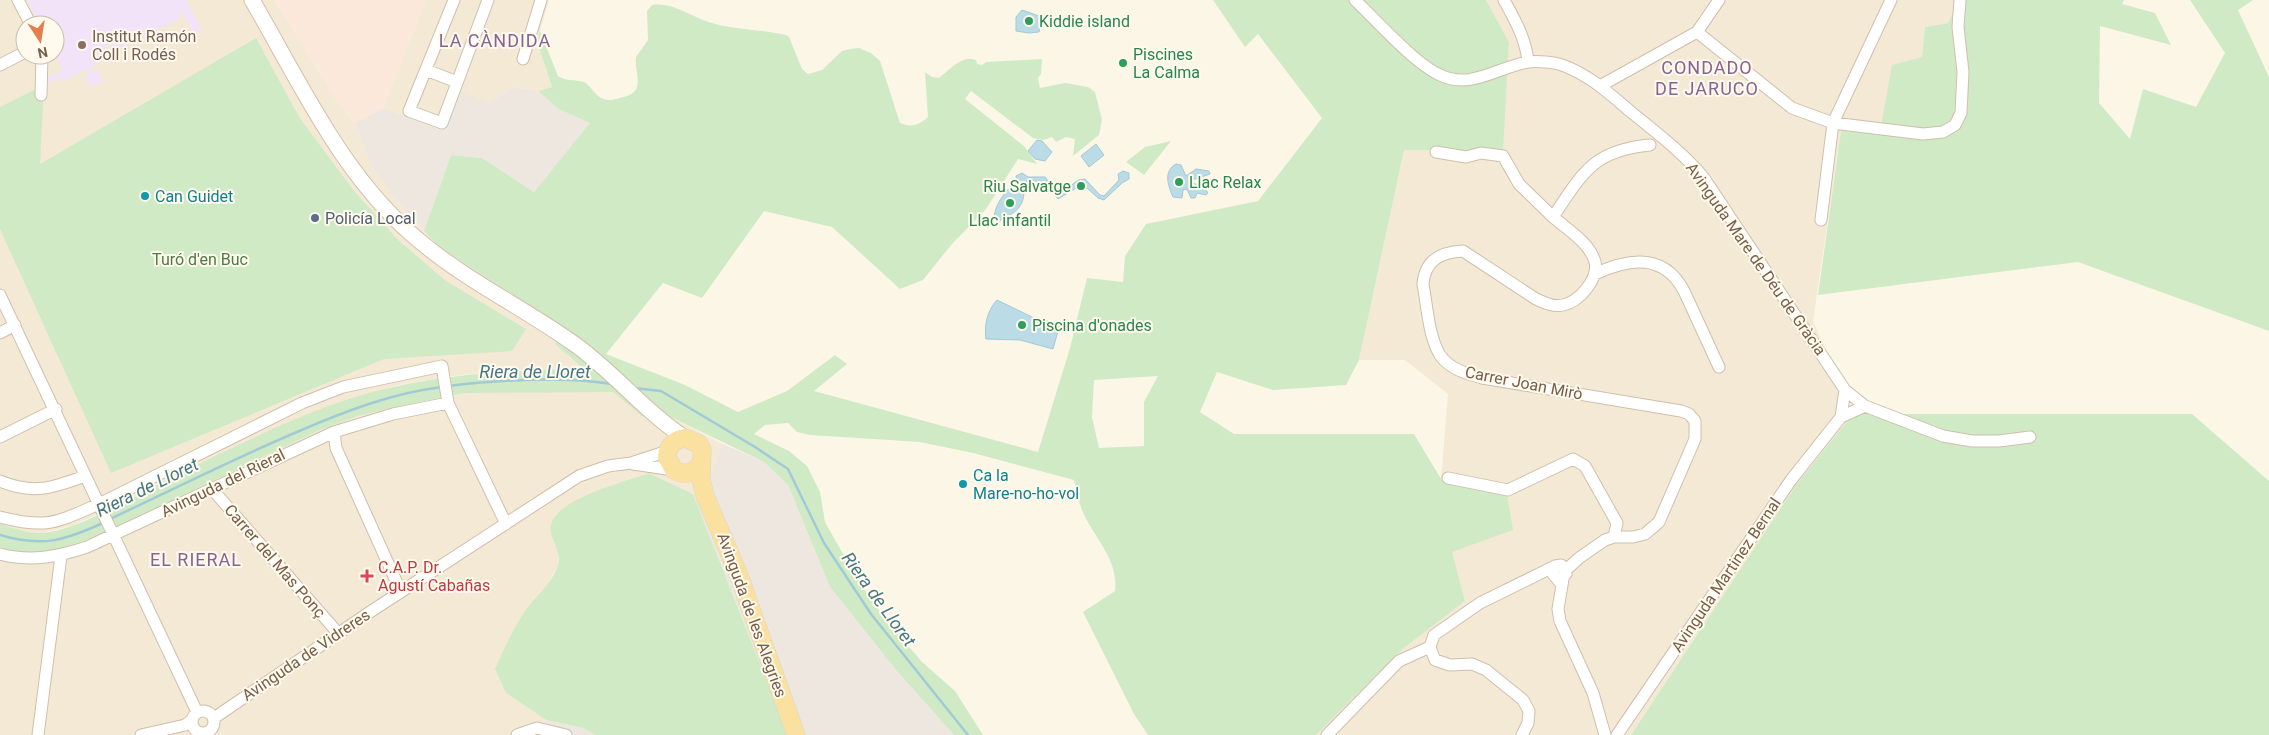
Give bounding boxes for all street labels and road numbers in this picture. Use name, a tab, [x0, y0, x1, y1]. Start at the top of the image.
street label: Avinguda Mare de Déu de Gràcia	[1682, 159, 1830, 359]
street label: Carrer Joan Mirò	[1464, 362, 1584, 404]
street label: Avinguda del Rieral	[158, 445, 288, 521]
street label: Avinguda Martinez Bernal	[1667, 494, 1785, 656]
street label: Carrer del Mas Ponç	[221, 500, 329, 622]
street label: Avinguda de les Alegries	[713, 530, 791, 700]
street label: Avinguda de Vidreres	[238, 605, 374, 705]

